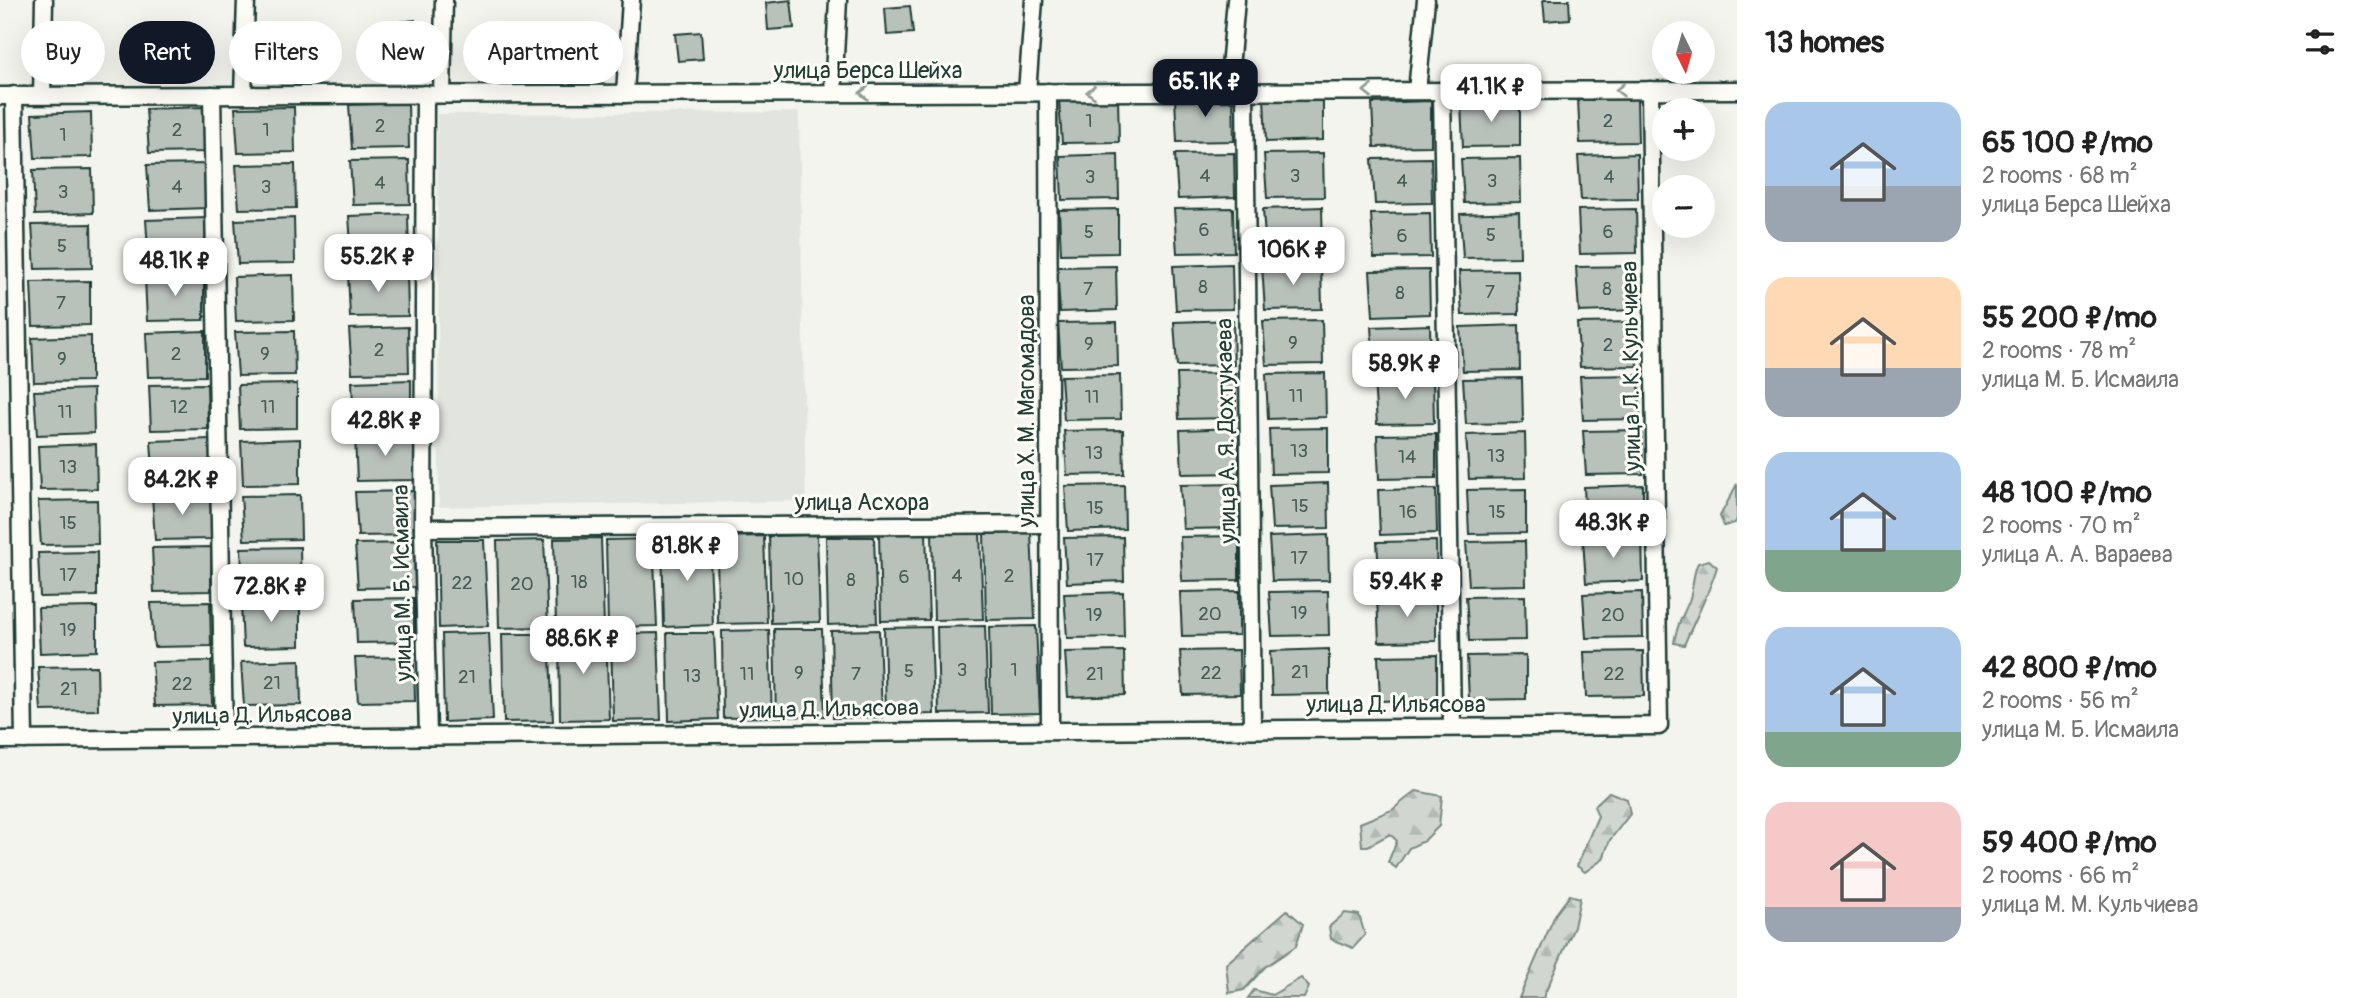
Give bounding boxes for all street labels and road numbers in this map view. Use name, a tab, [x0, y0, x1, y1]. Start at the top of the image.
street label: улица Берса Шейха	[772, 56, 963, 85]
street label: улица Л. К. Кульчиева	[1615, 261, 1647, 472]
street label: улица Х. М. Магомадова	[1012, 295, 1041, 528]
street label: улица А. Я. Дохтукаева	[1210, 318, 1242, 545]
street label: улица М. Б. Исмаила	[386, 484, 418, 683]
street label: улица Асхора	[794, 488, 929, 517]
street label: улица Д. Ильясова	[1305, 690, 1486, 719]
street label: улица Д. Ильясова	[738, 693, 919, 725]
street label: улица Д. Ильясова	[171, 699, 352, 731]

